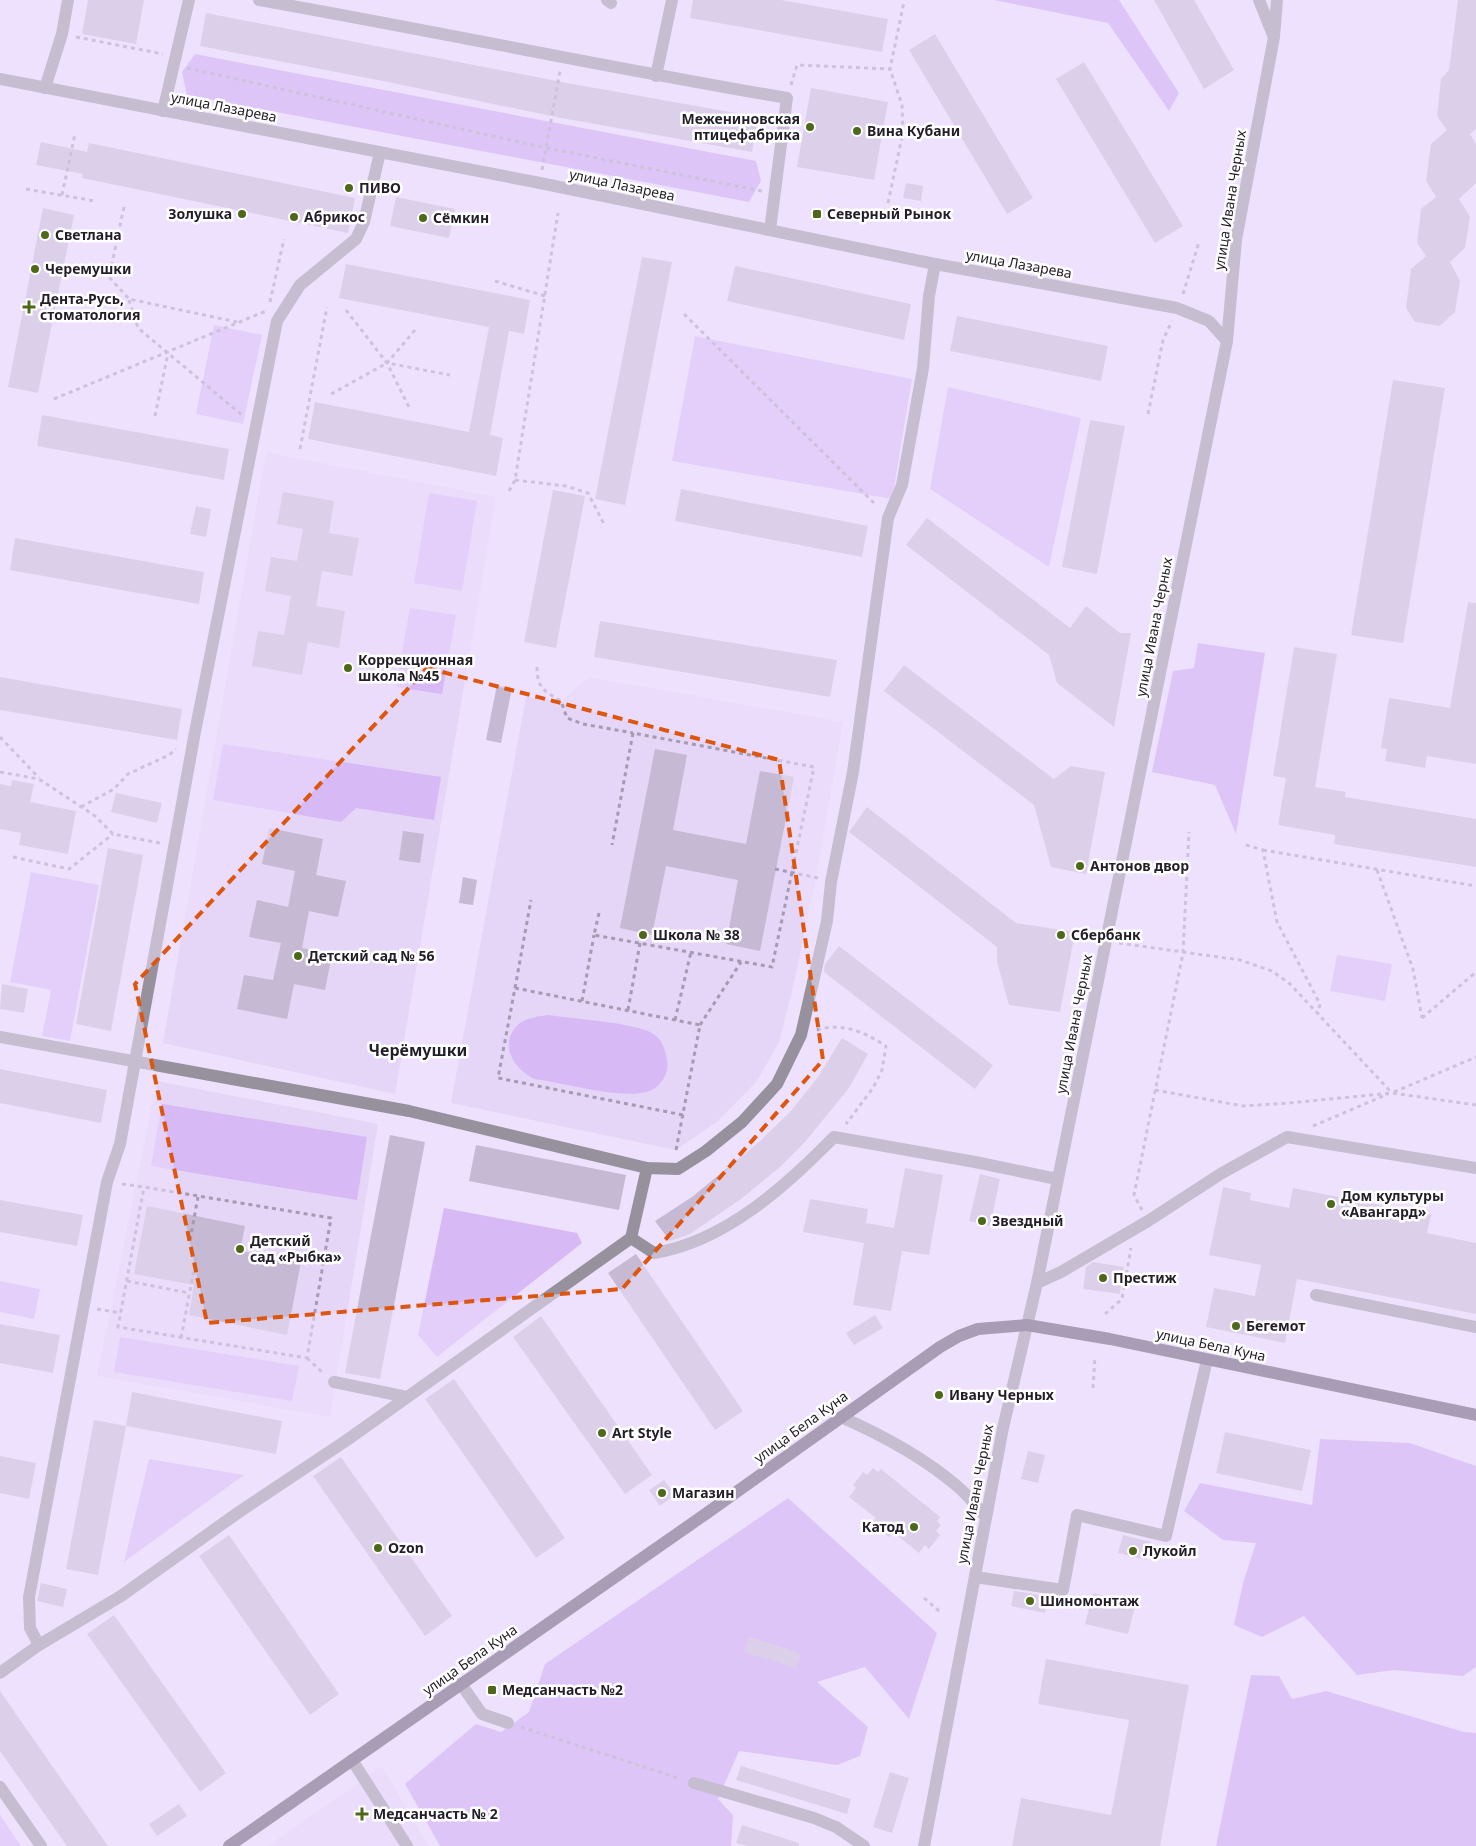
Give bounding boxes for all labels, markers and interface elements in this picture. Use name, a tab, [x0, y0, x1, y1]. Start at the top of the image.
street label: улица Лазарева	[170, 87, 279, 126]
place label: Межениновская птицефабрика	[682, 109, 800, 144]
marker: Межениновская птицефабрика	[804, 121, 816, 133]
place label: Вина Кубани	[867, 121, 960, 140]
marker: Вина Кубани	[851, 125, 863, 137]
street label: улица Ивана Черных	[1209, 128, 1250, 271]
street label: улица Лазарева	[568, 164, 677, 205]
place label: ПИВО	[359, 178, 401, 197]
marker: ПИВО	[343, 182, 355, 194]
place label: Золушка	[168, 204, 232, 223]
place label: Северный Рынок	[827, 204, 951, 223]
place label: Абрикос	[304, 207, 365, 226]
marker: Золушка	[236, 208, 248, 220]
place label: Сёмкин	[433, 208, 489, 227]
marker: Северный Рынок	[811, 208, 823, 220]
marker: Абрикос	[288, 211, 300, 223]
marker: Сёмкин	[417, 212, 429, 224]
place label: Светлана	[55, 225, 122, 244]
marker: Светлана	[39, 229, 51, 241]
street label: улица Лазарева	[965, 245, 1074, 282]
place label: Черемушки	[45, 259, 131, 278]
marker: Черемушки	[29, 263, 41, 275]
place label: Дента-Русь, стоматология	[40, 289, 140, 324]
marker: Дента-Русь, стоматология	[22, 300, 36, 314]
street label: улица Ивана Черных	[1131, 555, 1177, 698]
place label: Коррекционная школа №45	[358, 650, 473, 685]
marker: Коррекционная школа №45	[342, 662, 354, 674]
place label: Антонов двор	[1090, 856, 1189, 875]
marker: Антонов двор	[1074, 860, 1086, 872]
place label: Школа № 38	[653, 925, 740, 944]
place label: Сбербанк	[1071, 925, 1141, 944]
marker: Школа № 38	[637, 929, 649, 941]
marker: Сбербанк	[1055, 929, 1067, 941]
place label: Детский сад № 56	[308, 946, 435, 965]
marker: Детский сад № 56	[292, 950, 304, 962]
street label: улица Ивана Черных	[1051, 952, 1097, 1095]
district label: Черёмушки	[369, 1039, 467, 1061]
place label: Дом культуры «Авангард»	[1341, 1186, 1444, 1221]
marker: Дом культуры «Авангард»	[1325, 1198, 1337, 1210]
place label: Звездный	[992, 1211, 1064, 1230]
marker: Звездный	[976, 1215, 988, 1227]
place label: Детский сад «Рыбка»	[250, 1231, 342, 1266]
marker: Детский сад «Рыбка»	[234, 1243, 246, 1255]
place label: Престиж	[1113, 1268, 1178, 1287]
marker: Престиж	[1097, 1272, 1109, 1284]
place label: Бегемот	[1246, 1316, 1305, 1335]
marker: Бегемот	[1230, 1320, 1242, 1332]
street label: улица Бела Куна	[1155, 1324, 1268, 1365]
place label: Ивану Черных	[949, 1385, 1055, 1404]
street label: улица Бела Куна	[750, 1386, 851, 1467]
marker: Ивану Черных	[933, 1389, 945, 1401]
street label: улица Ивана Черных	[952, 1422, 998, 1565]
place label: Art Style	[612, 1423, 672, 1442]
marker: Art Style	[596, 1427, 608, 1439]
place label: Магазин	[672, 1483, 734, 1502]
marker: Магазин	[656, 1487, 668, 1499]
place label: Катод	[862, 1517, 904, 1536]
marker: Катод	[908, 1521, 920, 1533]
place label: Ozon	[388, 1538, 424, 1557]
place label: Лукойл	[1143, 1541, 1196, 1560]
marker: Ozon	[372, 1542, 384, 1554]
marker: Лукойл	[1127, 1545, 1139, 1557]
place label: Шиномонтаж	[1040, 1591, 1140, 1610]
marker: Шиномонтаж	[1024, 1595, 1036, 1607]
street label: улица Бела Куна	[419, 1620, 521, 1699]
place label: Медсанчасть №2	[502, 1680, 623, 1699]
marker: Медсанчасть №2	[486, 1684, 498, 1696]
place label: Медсанчасть № 2	[373, 1804, 498, 1823]
marker: Медсанчасть № 2	[355, 1807, 369, 1821]

